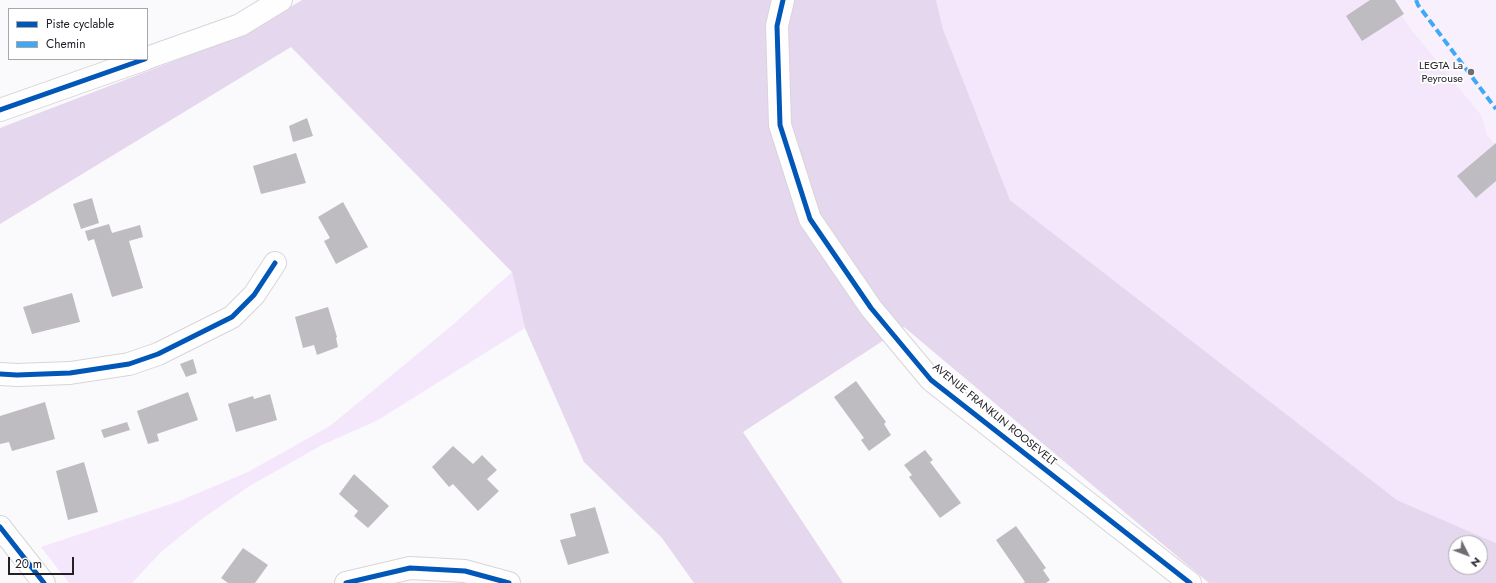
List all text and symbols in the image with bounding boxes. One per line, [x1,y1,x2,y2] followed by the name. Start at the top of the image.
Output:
[8,8,148,60] legend
[46,15,114,33] text: Piste cyclable
[46,35,85,53] text: Chemin
[1419,59,1463,85] place label: LEGTA La Peyrouse
[1466,67,1476,77] marker: LEGTA La Peyrouse
[929,361,1059,469] street label: AVENUE FRANKLIN ROOSEVELT
[1448,535,1488,575] north arrow
[10,549,76,575] scale bar
[1467,554,1485,571] text: N
[15,555,42,573] text: 20 m

